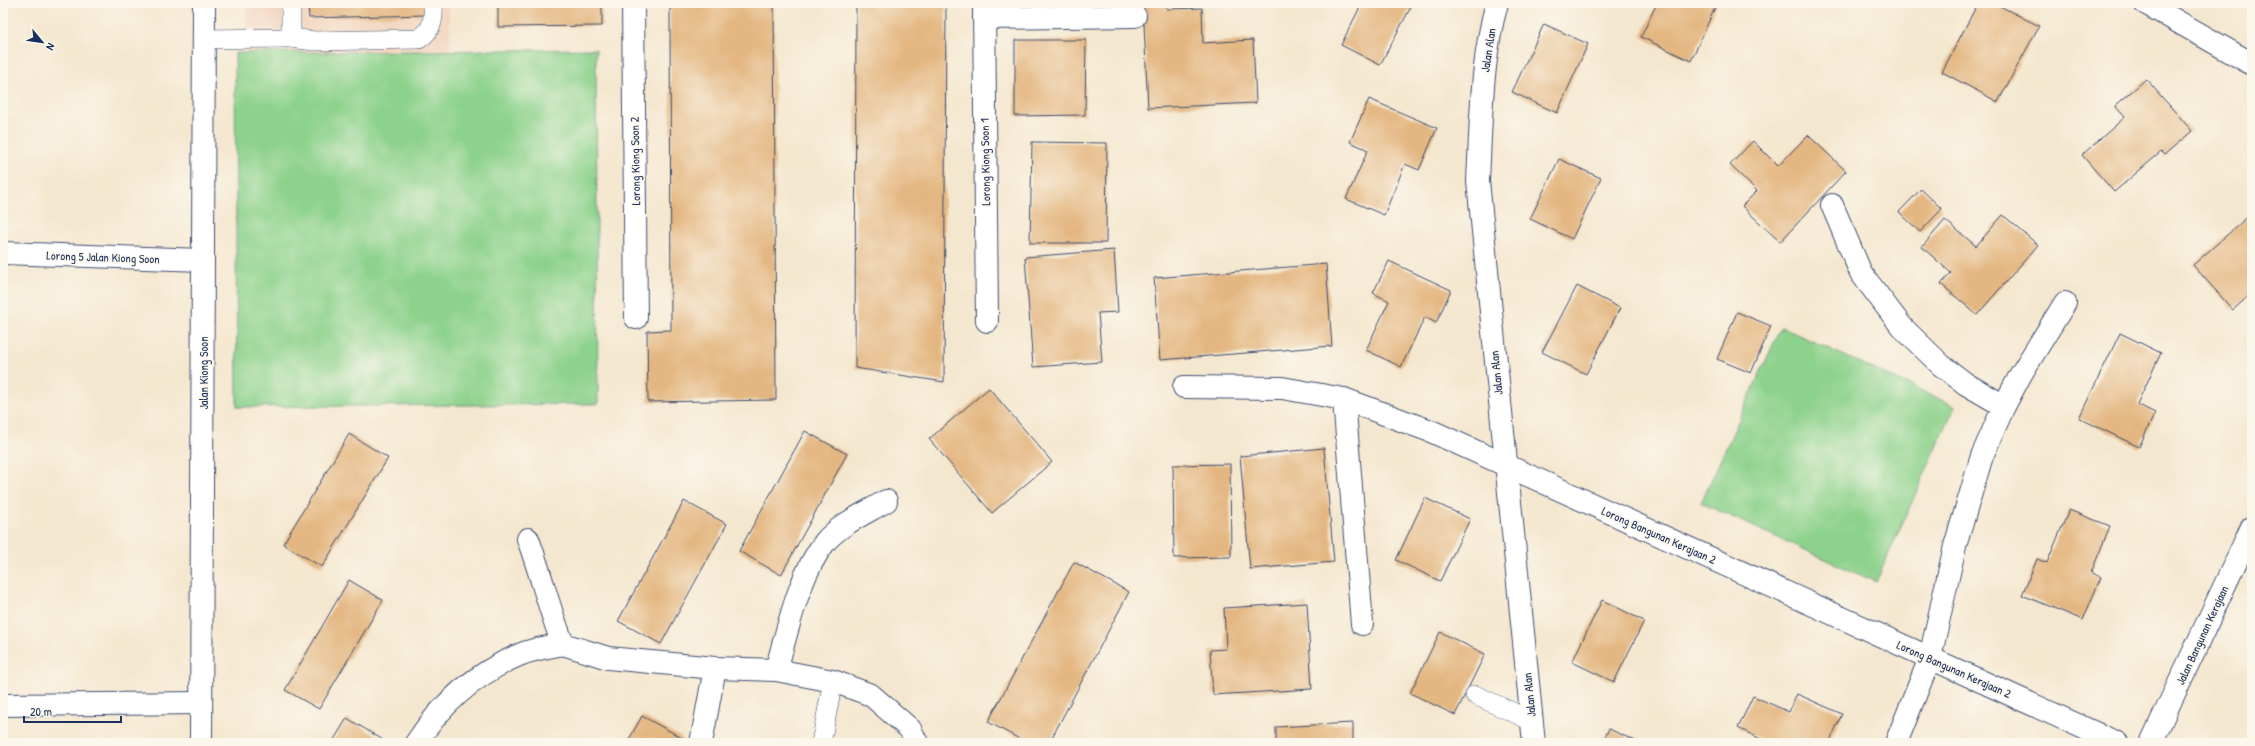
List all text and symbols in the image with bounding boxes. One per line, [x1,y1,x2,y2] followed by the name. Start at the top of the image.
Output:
[22,22,62,62] north arrow
[1476,27,1500,73] street label: Jalan Alan
[43,41,58,53] text: N
[626,116,644,205] street label: Lorong Kiong Soon 2
[976,118,994,206] street label: Lorong Kiong Soon 1
[46,247,160,267] street label: Lorong 5 Jalan Kiong Soon
[195,336,212,410] street label: Jalan Kiong Soon
[1485,350,1507,396] street label: Jalan Alan
[1599,502,1719,568] street label: Lorong Bangunan Kerajaan 2
[2171,583,2233,687] street label: Jalan Bangunan Kerajaan
[1894,636,2014,702] street label: Lorong Bangunan Kerajaan 2
[1518,672,1540,718] street label: Jalan Alan
[24,698,121,724] scale bar
[30,703,52,720] text: 20 m

